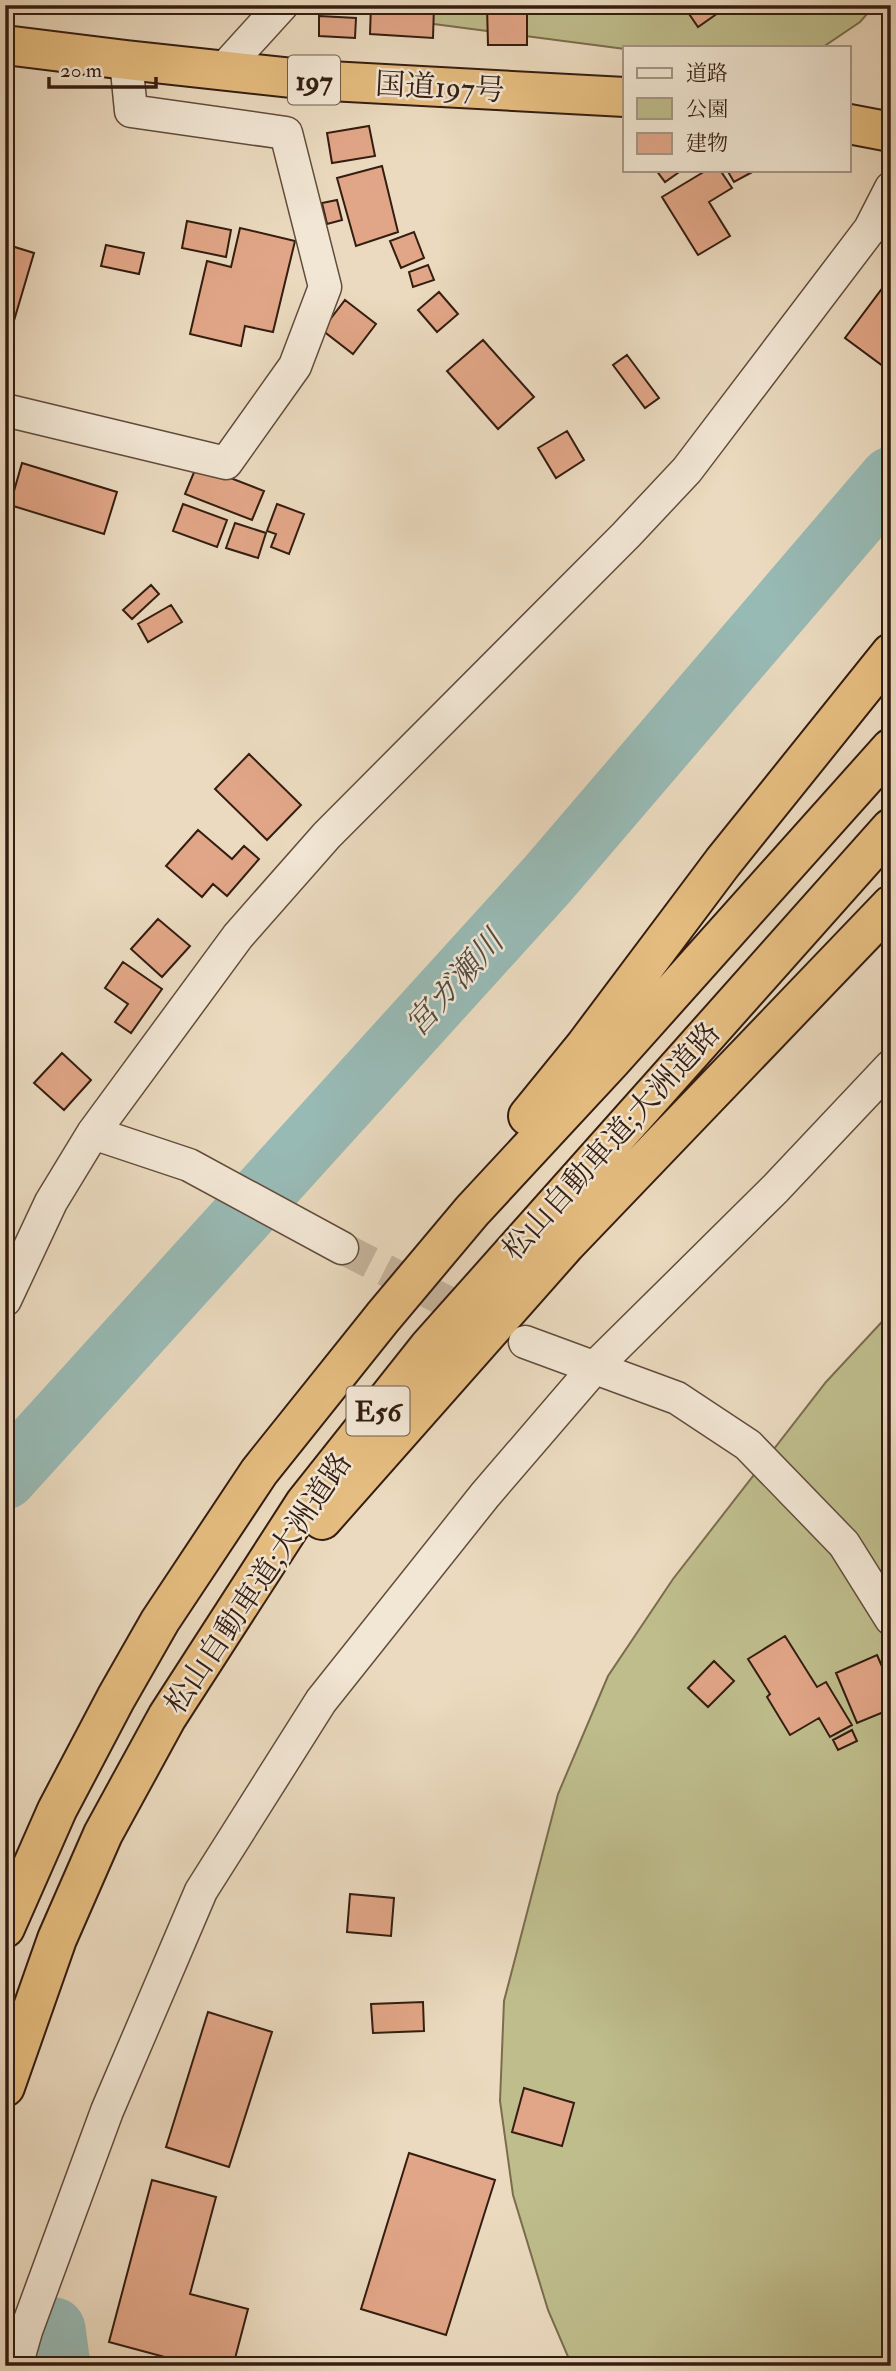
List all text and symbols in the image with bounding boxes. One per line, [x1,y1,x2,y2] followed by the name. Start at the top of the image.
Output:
[49,46,156,90] scale bar
[623,46,850,172] legend
[288,56,340,104] road number: 197
[60,57,102,84] text: 20 m
[686,60,728,87] text: 道路
[374,66,506,109] street label: 国道197号
[686,96,728,123] text: 公園
[686,130,728,157] text: 建物
[397,921,514,1045] water label: 宮ガ瀬川
[495,1015,728,1268] street label: 松山自動車道;大洲道路
[346,1386,410,1436] road number: E56
[157,1445,360,1721] street label: 松山自動車道;大洲道路

